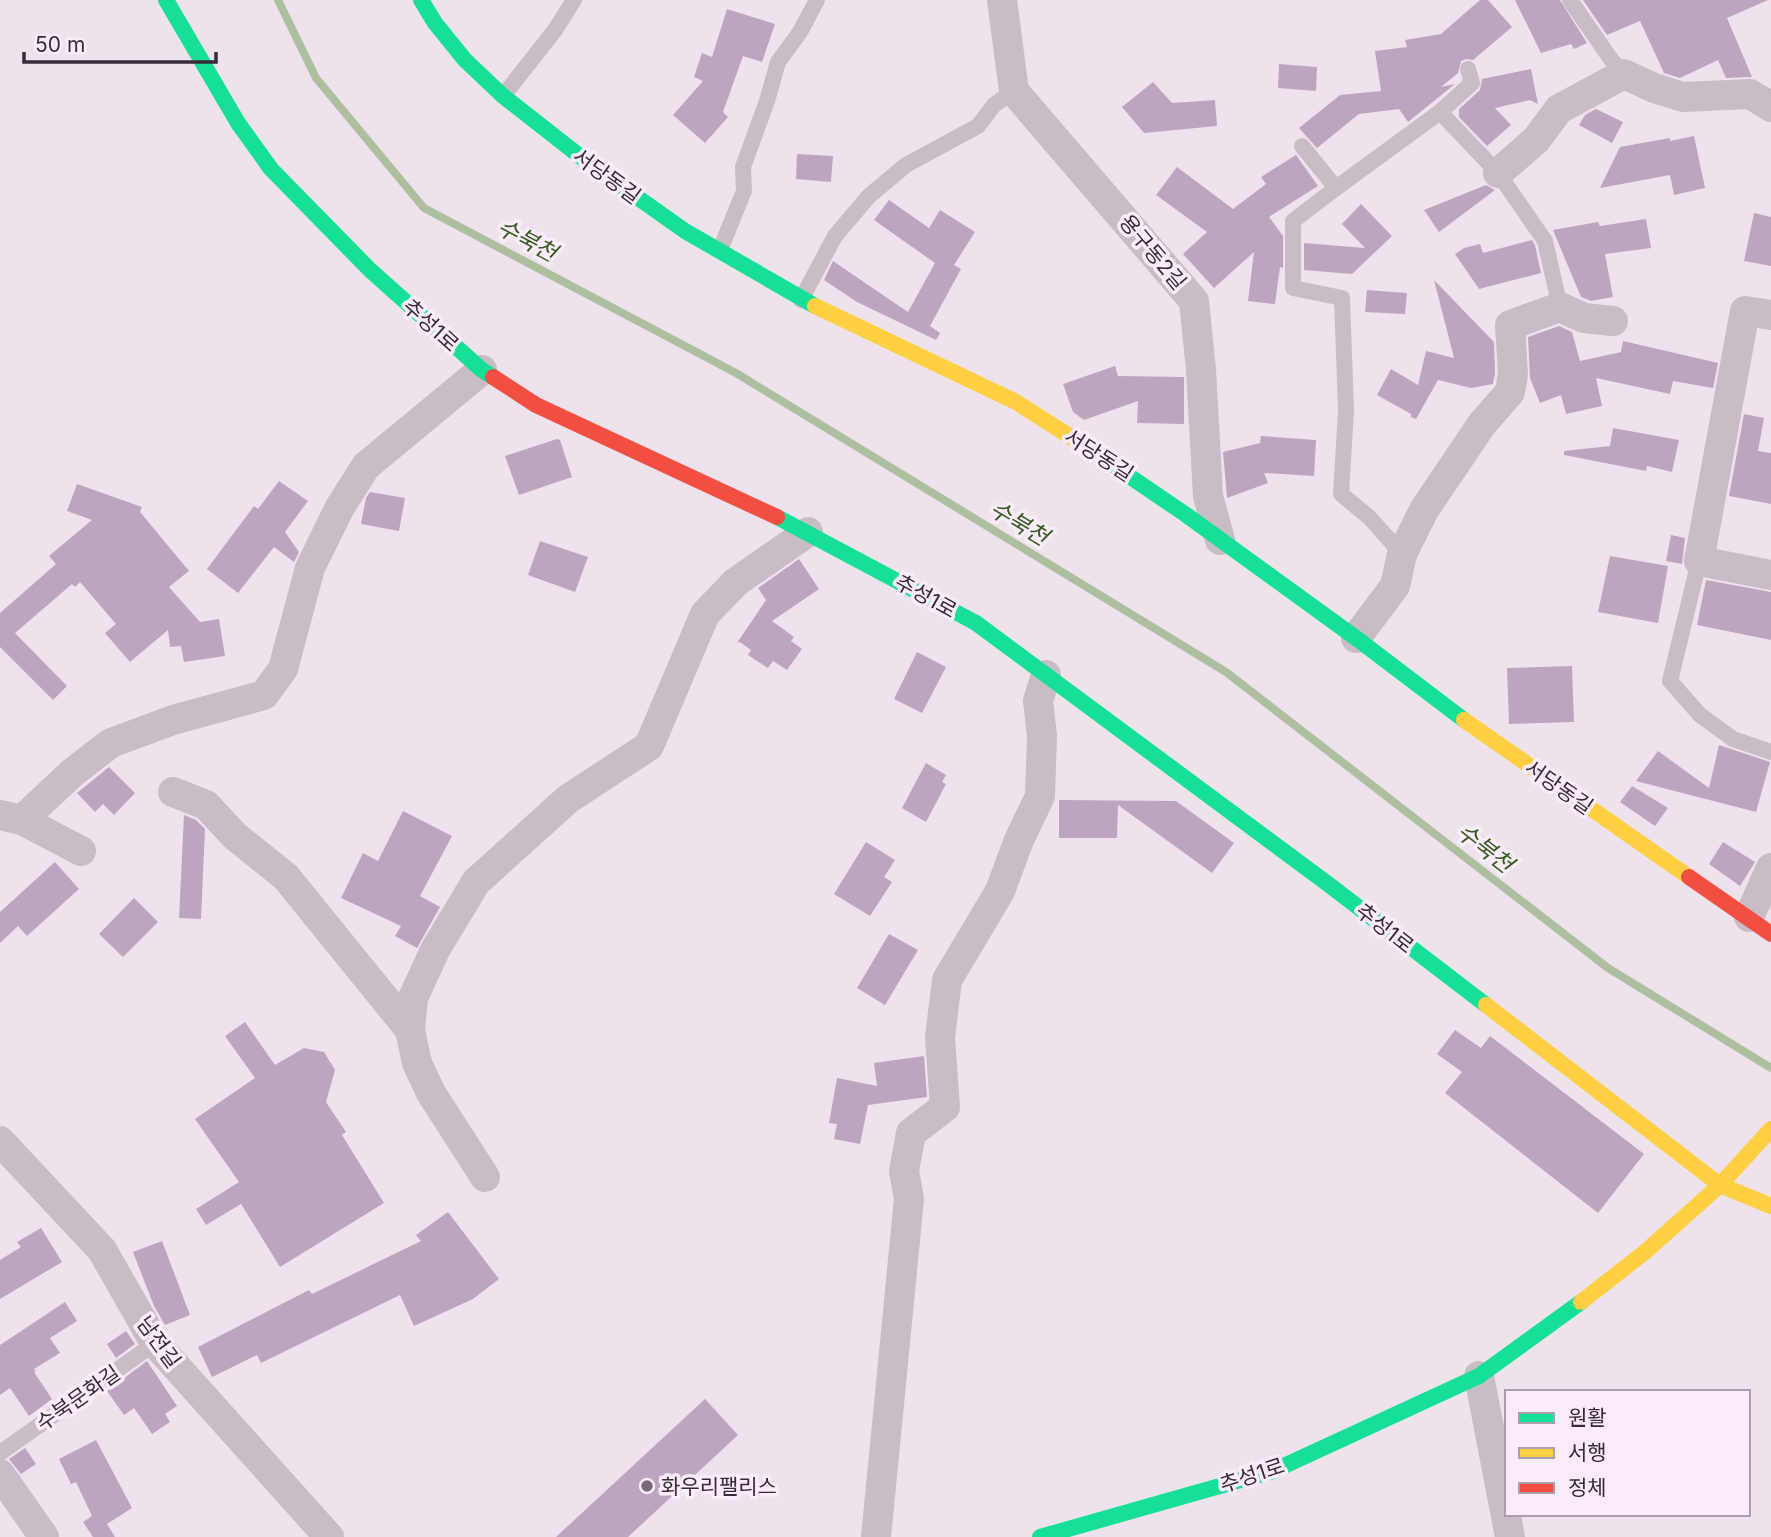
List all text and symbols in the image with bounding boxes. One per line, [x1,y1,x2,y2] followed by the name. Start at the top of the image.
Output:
[24,21,217,65] scale bar
[35,32,85,57] text: 50 m
[568,143,646,209] street label: 서당동길
[1114,209,1192,295] street label: 용구동2길
[492,213,564,269] water label: 수북천
[398,293,464,357] street label: 추성1로
[1060,423,1138,487] street label: 서당동길
[985,495,1056,553] water label: 수북천
[891,569,961,623] street label: 추성1로
[1520,755,1598,819] street label: 서당동길
[1451,817,1521,880] water label: 수북천
[1351,898,1419,958] street label: 추성1로
[132,1311,186,1373] street label: 남전길
[31,1360,125,1436] street label: 수북문화길
[1505,1390,1750,1516] legend
[1568,1405,1607,1430] text: 원활
[1568,1440,1607,1465] text: 서행
[1217,1453,1287,1497] street label: 추성1로
[661,1474,777,1499] place label: 화우리팰리스
[1568,1475,1607,1500] text: 정체
[639,1478,655,1494] marker: 화우리팰리스

